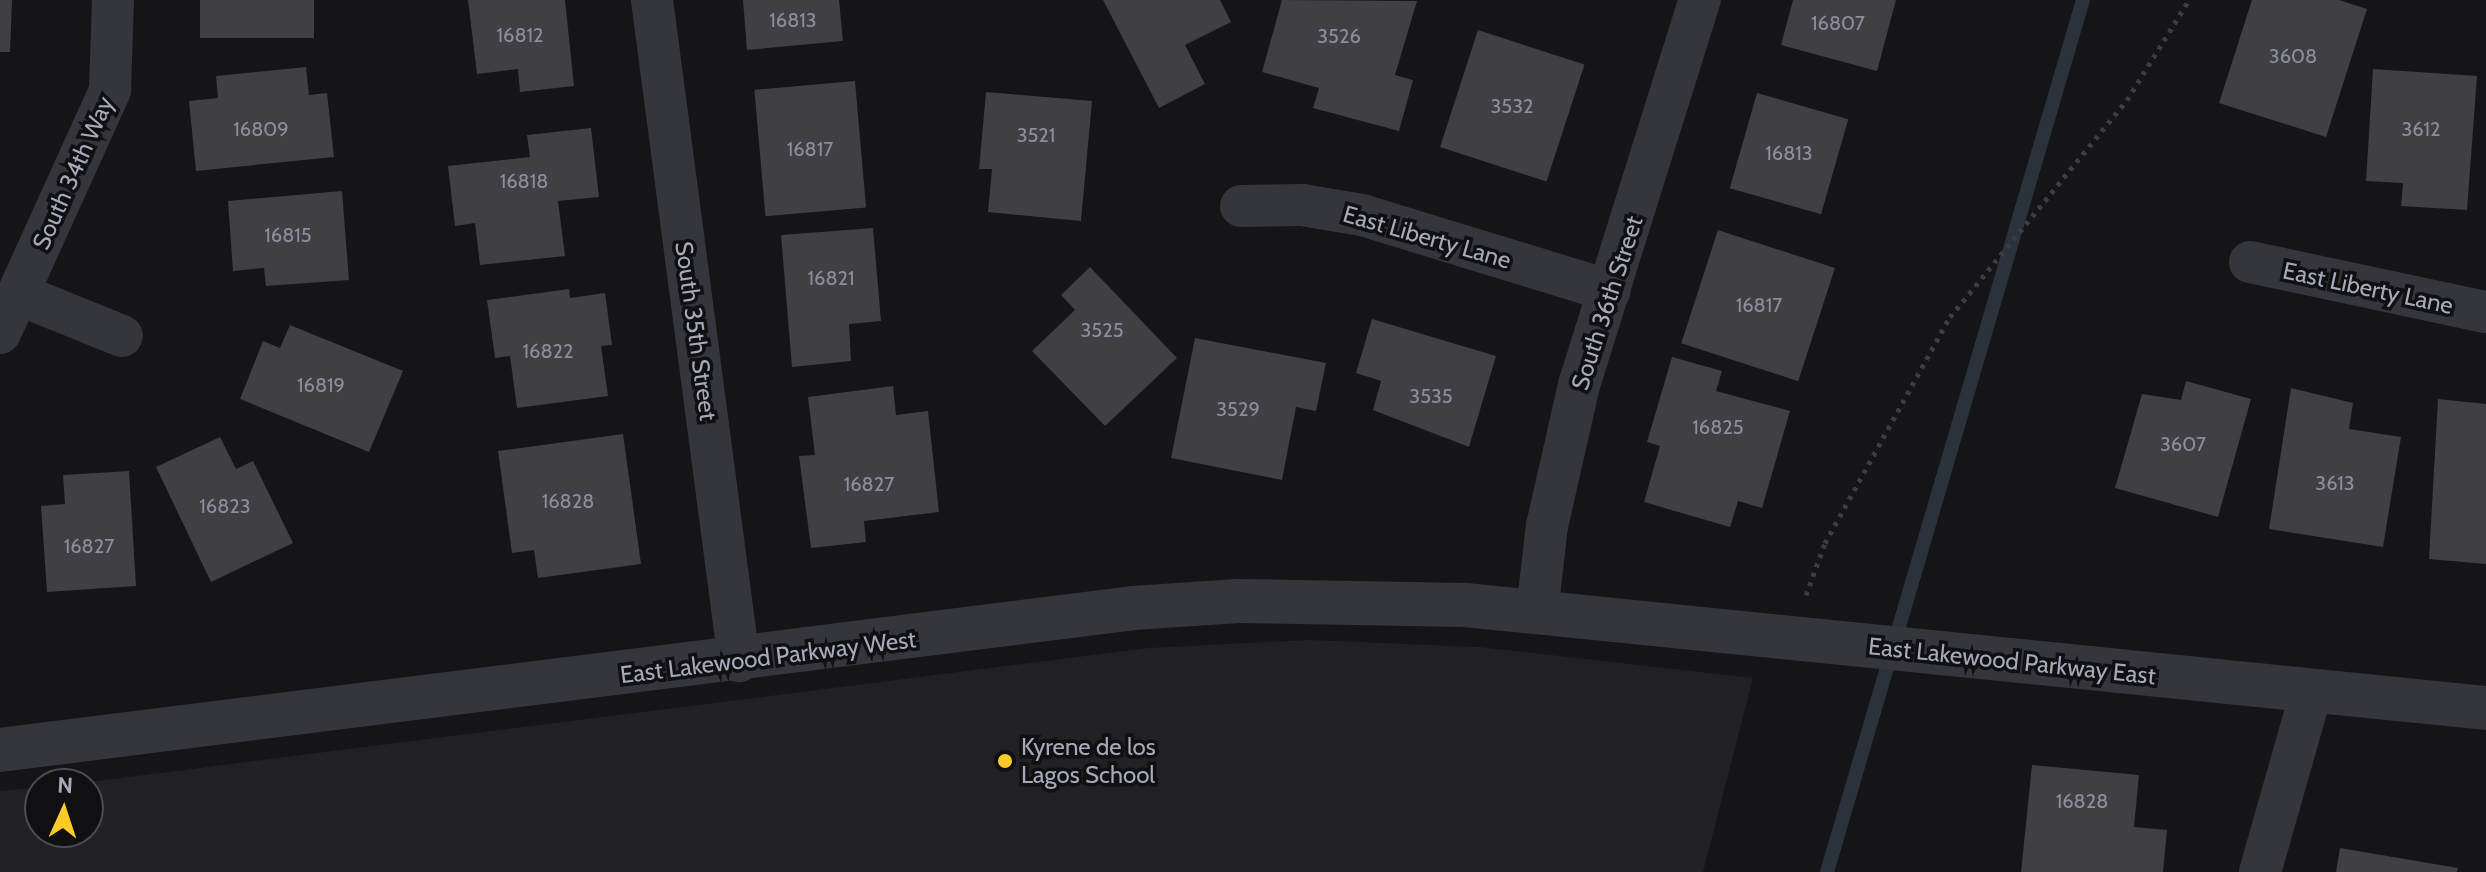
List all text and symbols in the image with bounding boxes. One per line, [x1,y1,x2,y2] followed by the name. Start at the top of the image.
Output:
[769,8,817,32] house number: 16813
[1811,11,1865,35] house number: 16807
[497,23,543,47] house number: 16812
[1317,24,1361,48] house number: 3526
[2269,44,2317,68] house number: 3608
[26,92,120,254] street label: South 34th Way
[1491,94,1533,118] house number: 3532
[233,117,289,141] house number: 16809
[2401,117,2441,141] house number: 3612
[1017,123,1055,147] house number: 3521
[787,137,833,161] house number: 16817
[1765,141,1813,165] house number: 16813
[500,169,548,193] house number: 16818
[1340,199,1514,275] street label: East Liberty Lane
[1565,212,1649,394] street label: South 36th Street
[264,223,312,247] house number: 16815
[669,240,723,422] street label: South 35th Street
[2280,256,2456,320] street label: East Liberty Lane
[808,266,854,290] house number: 16821
[1736,293,1782,317] house number: 16817
[1081,318,1123,342] house number: 3525
[523,339,573,363] house number: 16822
[297,373,345,397] house number: 16819
[1409,384,1453,408] house number: 3535
[1216,397,1260,421] house number: 3529
[1692,415,1744,439] house number: 16825
[2160,432,2206,456] house number: 3607
[2315,471,2355,495] house number: 3613
[844,472,894,496] house number: 16827
[542,489,594,513] house number: 16828
[199,494,251,518] house number: 16823
[64,534,114,558] house number: 16827
[618,625,918,689] street label: East Lakewood Parkway West
[1867,632,2157,690] street label: East Lakewood Parkway East
[1021,733,1156,789] place label: Kyrene de los Lagos School
[996,752,1014,770] marker: Kyrene de los Lagos School
[24,768,104,848] north arrow
[57,772,74,799] text: N
[2056,789,2108,813] house number: 16828

